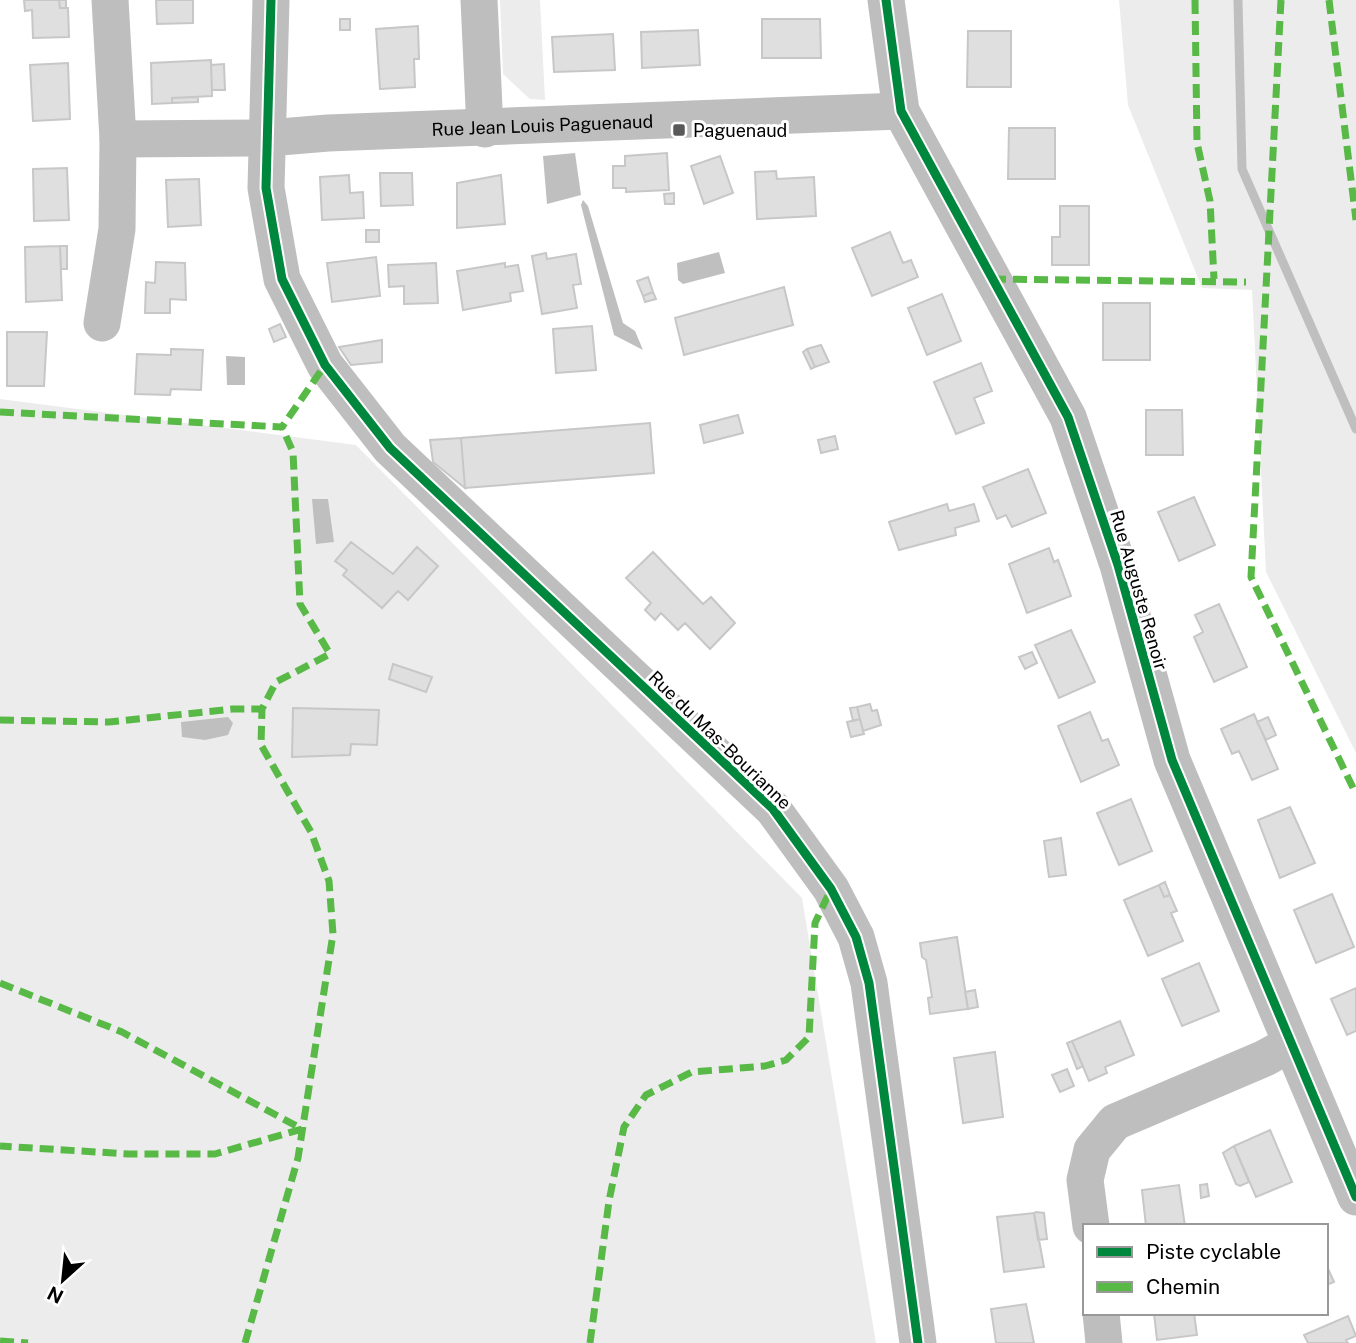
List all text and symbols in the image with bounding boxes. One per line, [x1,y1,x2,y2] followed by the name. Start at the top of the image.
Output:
[431,110,654,140] street label: Rue Jean Louis Paguenaud
[693,120,787,141] place label: Paguenaud
[671,122,687,138] marker: Paguenaud
[1106,507,1172,673] street label: Rue Auguste Renoir
[644,667,796,813] street label: Rue du Mas-Bourianne
[1083,1224,1328,1315] legend
[1146,1239,1281,1264] text: Piste cyclable
[28,1245,98,1315] north arrow
[1146,1274,1220,1299] text: Chemin
[44,1282,67,1308] text: N

